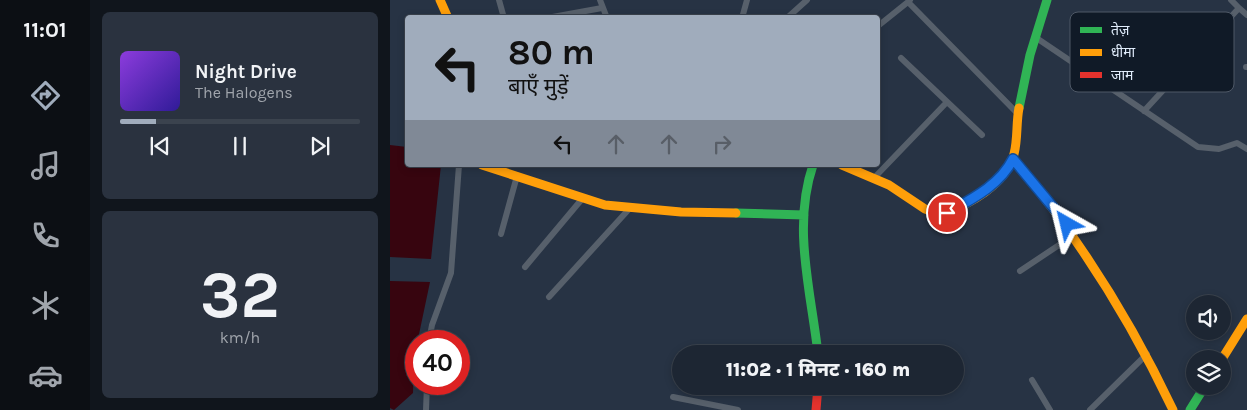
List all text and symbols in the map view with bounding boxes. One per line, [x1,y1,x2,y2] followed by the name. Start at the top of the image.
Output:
[1070,12,1234,92] legend
[23,17,67,43] text: 11:01
[1111,21,1130,39] text: तेज़
[508,32,595,73] text: 80 m
[425,35,490,100] icon: left
[1111,44,1136,61] text: धीमा
[195,61,297,83] text: Night Drive
[1111,67,1134,84] text: जाम
[508,74,569,100] text: बाएँ मुड़ें
[28,78,63,113] icon: directions
[195,83,293,102] text: The Halogens
[549,130,577,158] icon: left
[602,130,630,158] icon: ahead
[655,130,683,158] icon: ahead
[708,130,736,158] icon: right
[146,132,174,160] icon: previous
[226,132,254,160] icon: pause
[306,132,334,160] icon: next
[28,148,63,183] icon: music
[926,192,968,234] pin
[1040,197,1092,249] position arrow
[933,199,961,227] icon: arrive
[28,218,63,253] icon: phone
[200,257,280,333] text: 32
[28,288,63,323] icon: climate
[1186,295,1231,395] map controls
[1186,295,1231,340] button: sound
[220,328,260,347] text: km/h
[405,330,470,395] speed limit sign: 40
[1186,350,1231,395] button: layers
[28,358,63,393] icon: car
[726,359,910,381] text: 11:02 · 1 मिनट · 160 m

